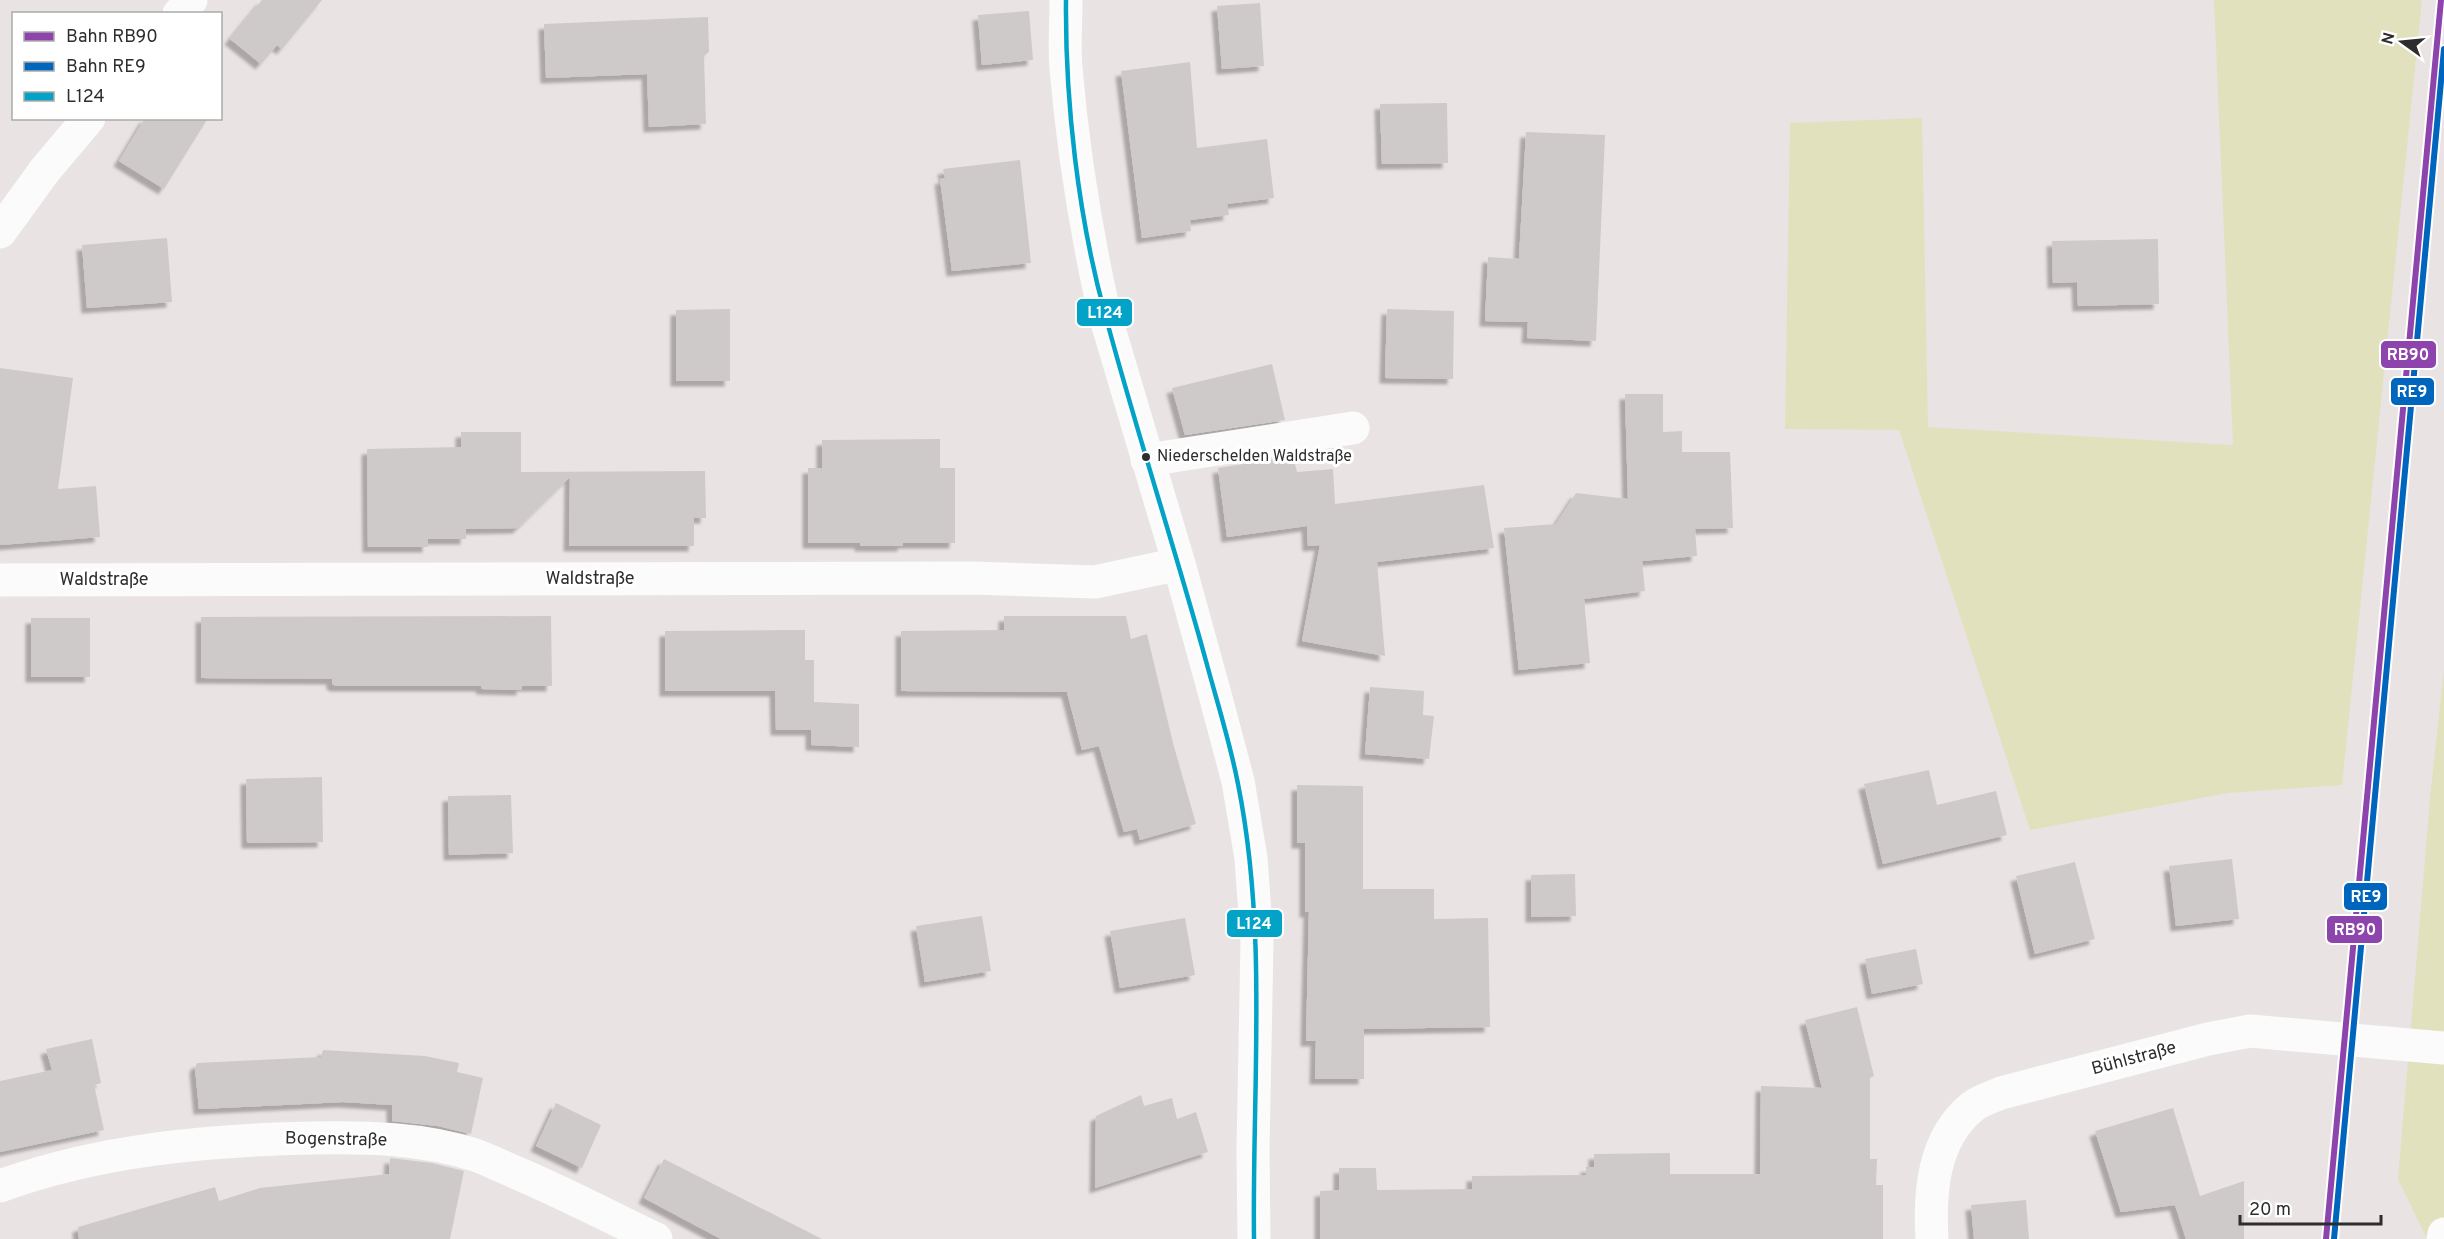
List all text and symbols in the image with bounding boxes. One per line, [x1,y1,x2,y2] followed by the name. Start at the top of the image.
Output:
[12,12,222,120] legend
[2372,12,2432,72] north arrow
[66,26,158,49] text: Bahn RB90
[2378,30,2401,47] text: N
[66,56,146,79] text: Bahn RE9
[66,86,105,109] text: L124
[1076,298,1133,327] line badge: L124
[1087,304,1123,324] text: L124
[2380,340,2437,369] line badge: RB90
[2387,346,2429,366] text: RB90
[2390,377,2435,406] line badge: RE9
[2397,383,2427,403] text: RE9
[1157,447,1352,467] place label: Niederschelden Waldstraße
[1140,451,1152,463] marker: Niederschelden Waldstraße
[545,568,635,591] street label: Waldstraße
[59,569,149,592] street label: Waldstraße
[2343,882,2388,911] line badge: RE9
[2351,888,2381,908] text: RE9
[1226,909,1283,938] line badge: L124
[1236,915,1272,935] text: L124
[2326,915,2383,944] line badge: RB90
[2334,921,2376,941] text: RB90
[2089,1037,2179,1081] street label: Bühlstraße
[285,1128,387,1152] street label: Bogenstraße
[2240,1188,2381,1226] scale bar
[2249,1199,2291,1222] text: 20 m

